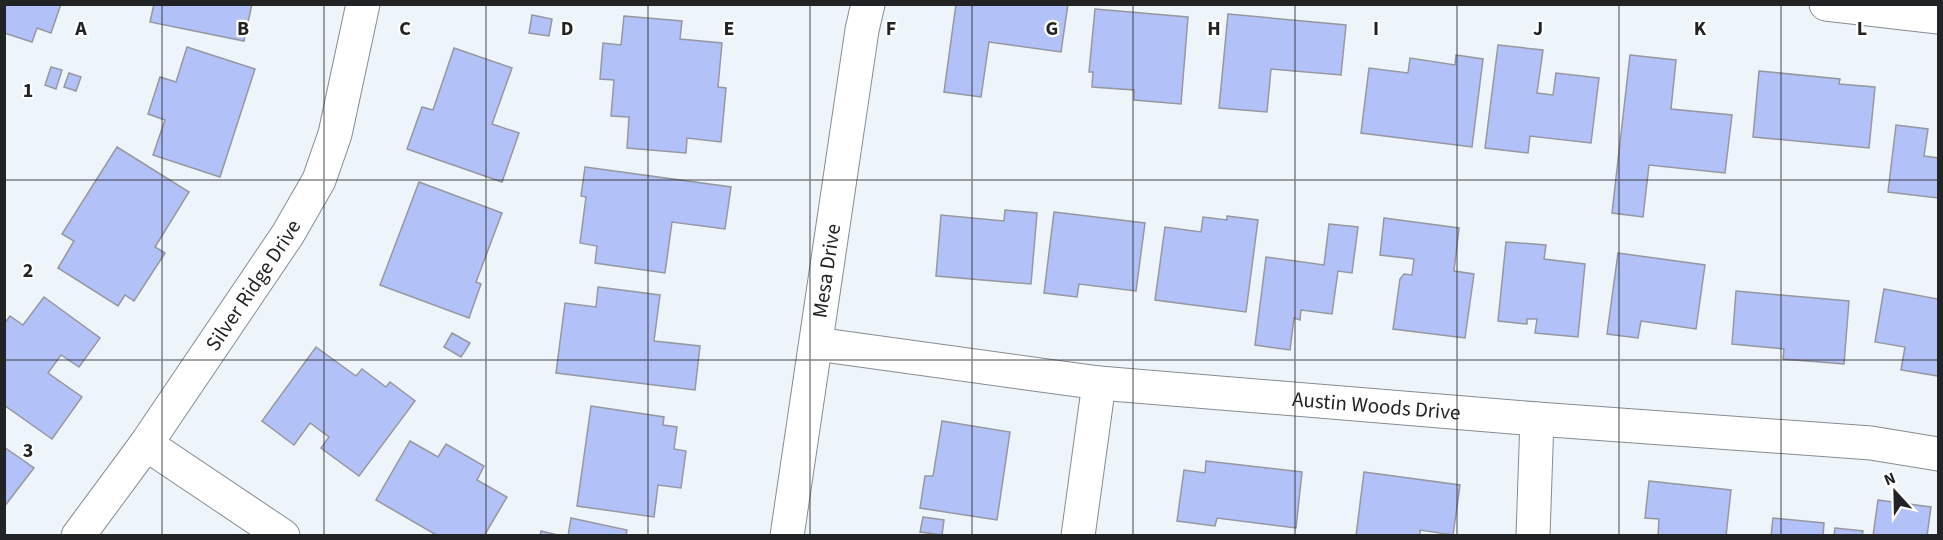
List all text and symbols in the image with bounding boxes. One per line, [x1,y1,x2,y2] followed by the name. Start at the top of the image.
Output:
[74,15,87,43] text: A
[237,15,249,43] text: B
[399,15,411,43] text: C
[561,15,573,43] text: D
[724,15,734,43] text: E
[886,15,896,43] text: F
[1046,15,1058,43] text: G
[1207,15,1221,43] text: H
[1373,15,1379,43] text: I
[1533,15,1543,43] text: J
[1694,15,1707,43] text: K
[1857,15,1867,43] text: L
[23,77,33,105] text: 1
[198,214,308,357] street label: Silver Ridge Drive
[805,222,848,320] street label: Mesa Drive
[23,257,33,285] text: 2
[1291,384,1462,428] street label: Austin Woods Drive
[23,437,33,465] text: 3
[1865,462,1925,522] north arrow
[1881,467,1899,491] text: N

